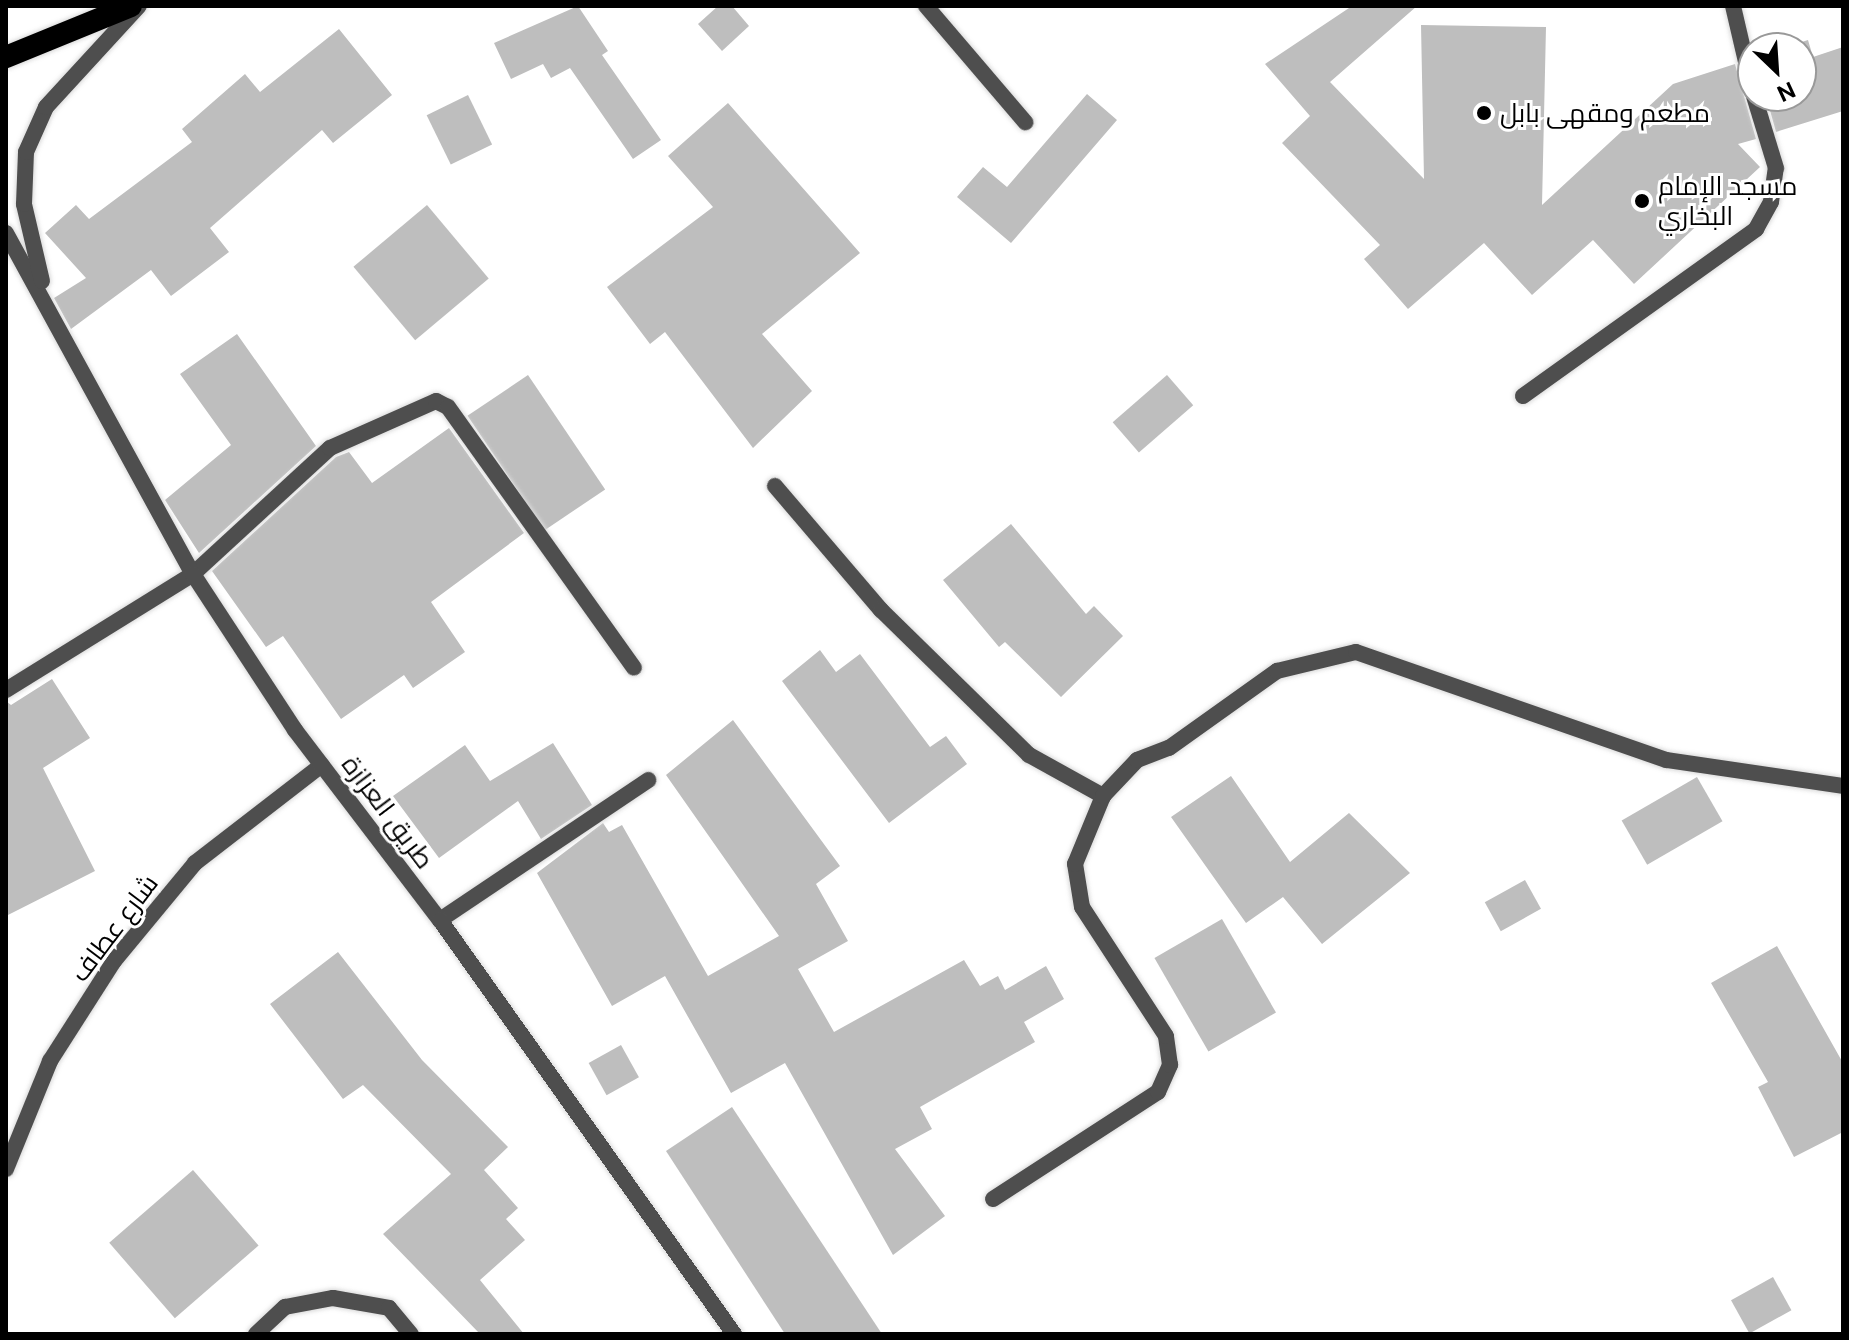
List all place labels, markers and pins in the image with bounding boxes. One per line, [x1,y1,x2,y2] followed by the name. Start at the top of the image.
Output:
[1500,97,1710,129] place label: مطعم ومقهى بابل
[1475,104,1493,122] marker: مطعم ومقهى بابل
[1658,170,1797,232] place label: مسجد الإمام البخاري
[1633,192,1651,210] marker: مسجد الإمام البخاري

